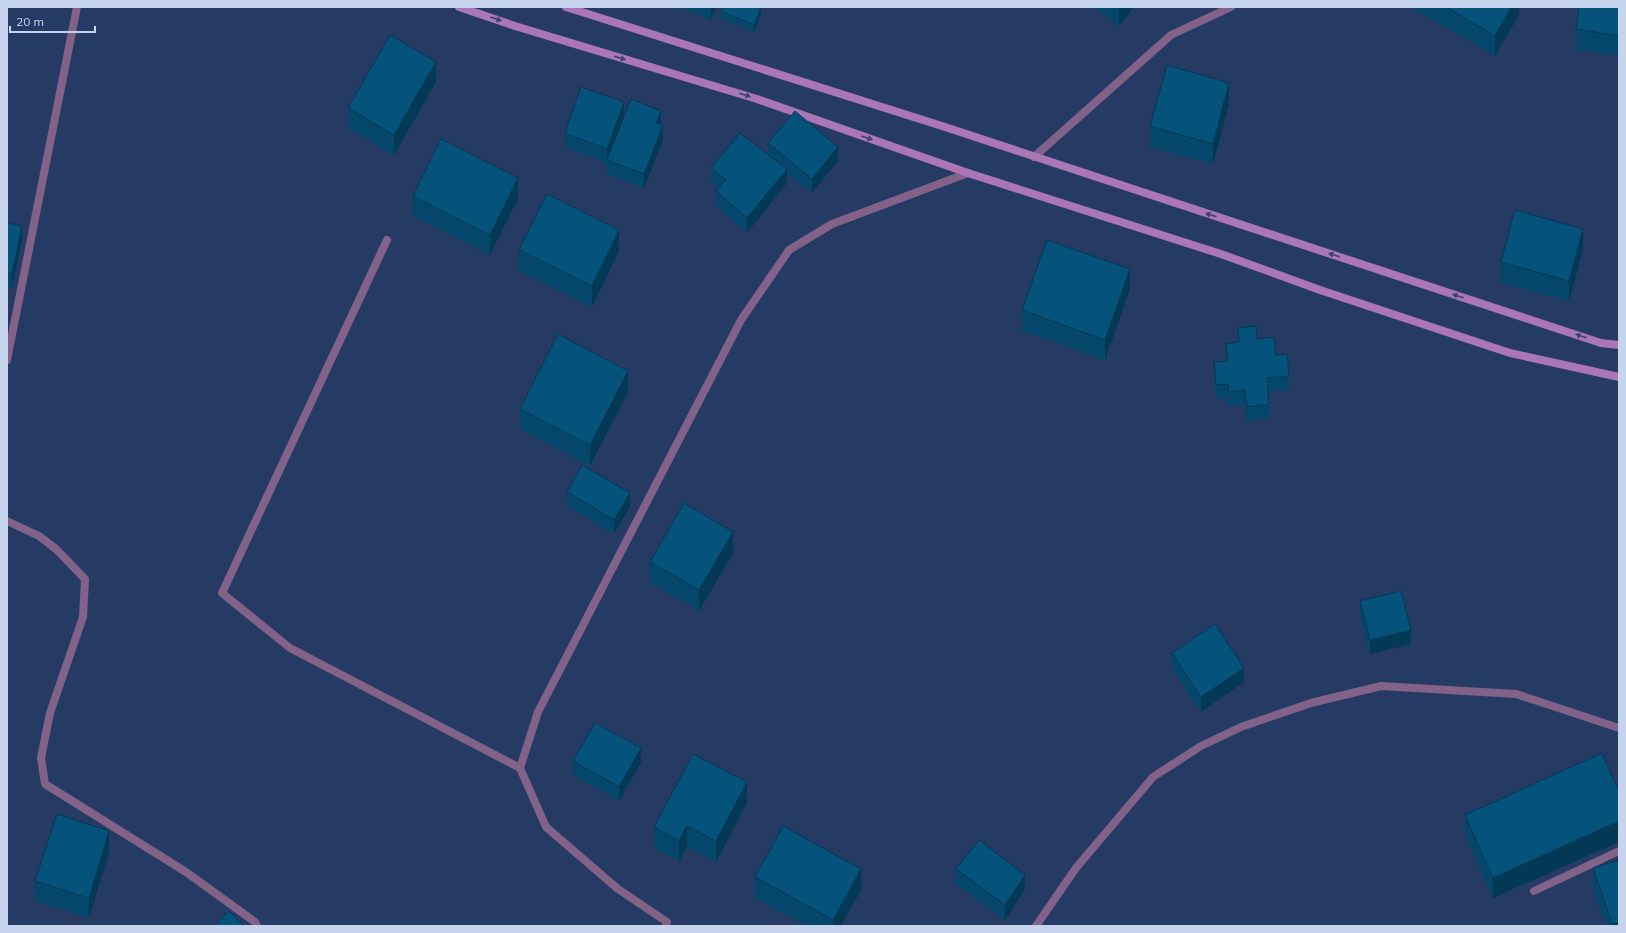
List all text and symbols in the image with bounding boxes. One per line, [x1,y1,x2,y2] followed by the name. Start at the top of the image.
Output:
[10,8,95,34] scale bar
[16,14,44,29] text: 20 m
[490,17,502,23] one-way arrow
[614,55,626,61] one-way arrow
[739,92,751,98] one-way arrow
[862,135,874,141] one-way arrow
[1204,211,1216,217] one-way arrow
[1328,252,1340,258] one-way arrow
[1451,292,1463,298] one-way arrow
[1575,333,1587,339] one-way arrow

